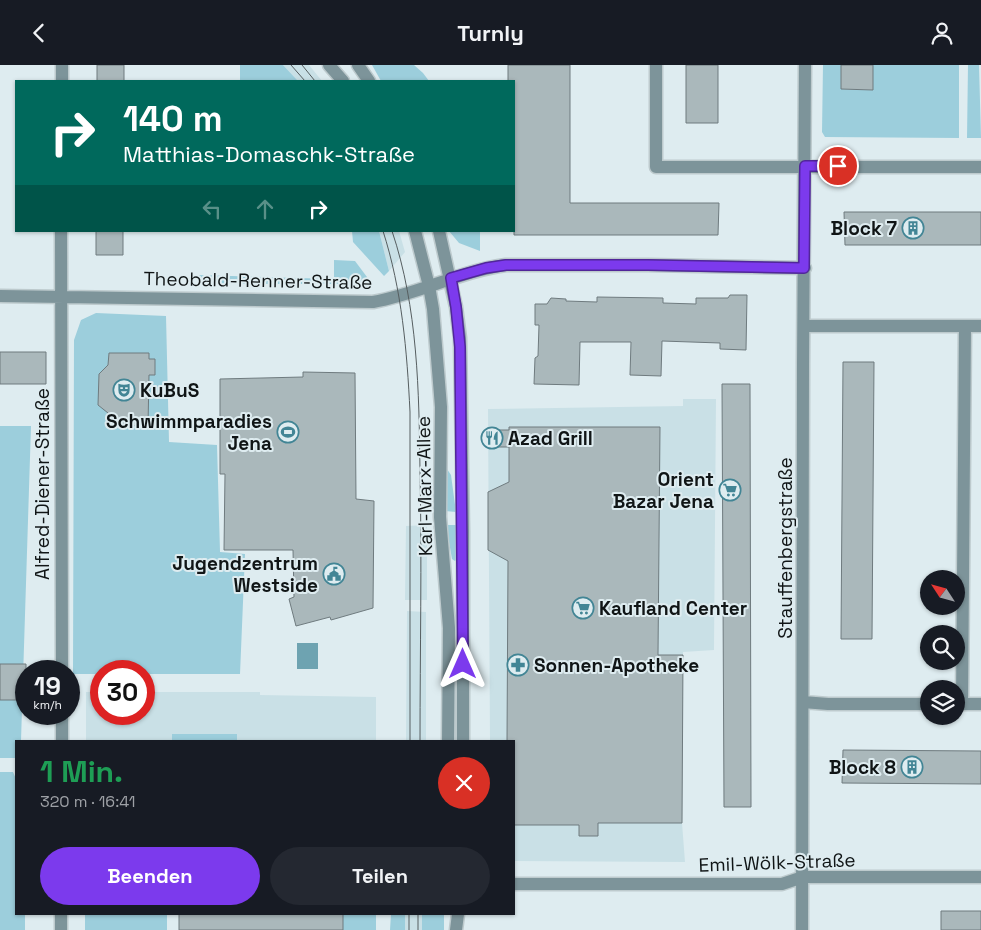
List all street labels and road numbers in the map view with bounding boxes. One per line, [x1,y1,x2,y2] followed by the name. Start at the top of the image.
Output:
[143,266,373,295] street label: Theobald-Renner-Straße
[30,388,55,580] street label: Alfred-Diener-Straße
[411,416,438,556] street label: Karl-Marx-Allee
[773,457,798,639] street label: Stauffenbergstraße
[698,847,856,878] street label: Emil-Wölk-Straße

